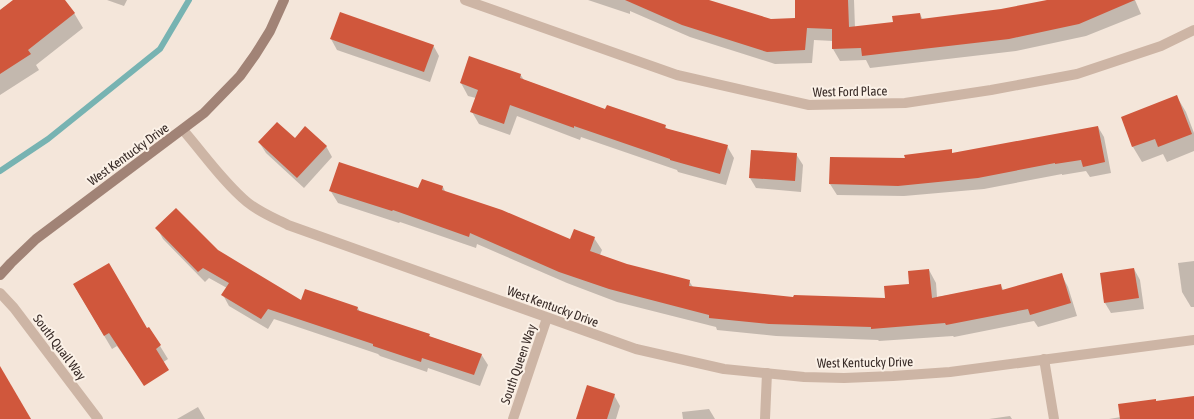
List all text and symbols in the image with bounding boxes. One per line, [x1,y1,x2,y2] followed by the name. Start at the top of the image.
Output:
[813,83,887,100] street label: West Ford Place
[85,120,172,189] street label: West Kentucky Drive
[505,283,601,330] street label: West Kentucky Drive
[30,312,90,384] street label: South Quail Way
[498,321,539,406] street label: South Queen Way
[817,354,913,371] street label: West Kentucky Drive

